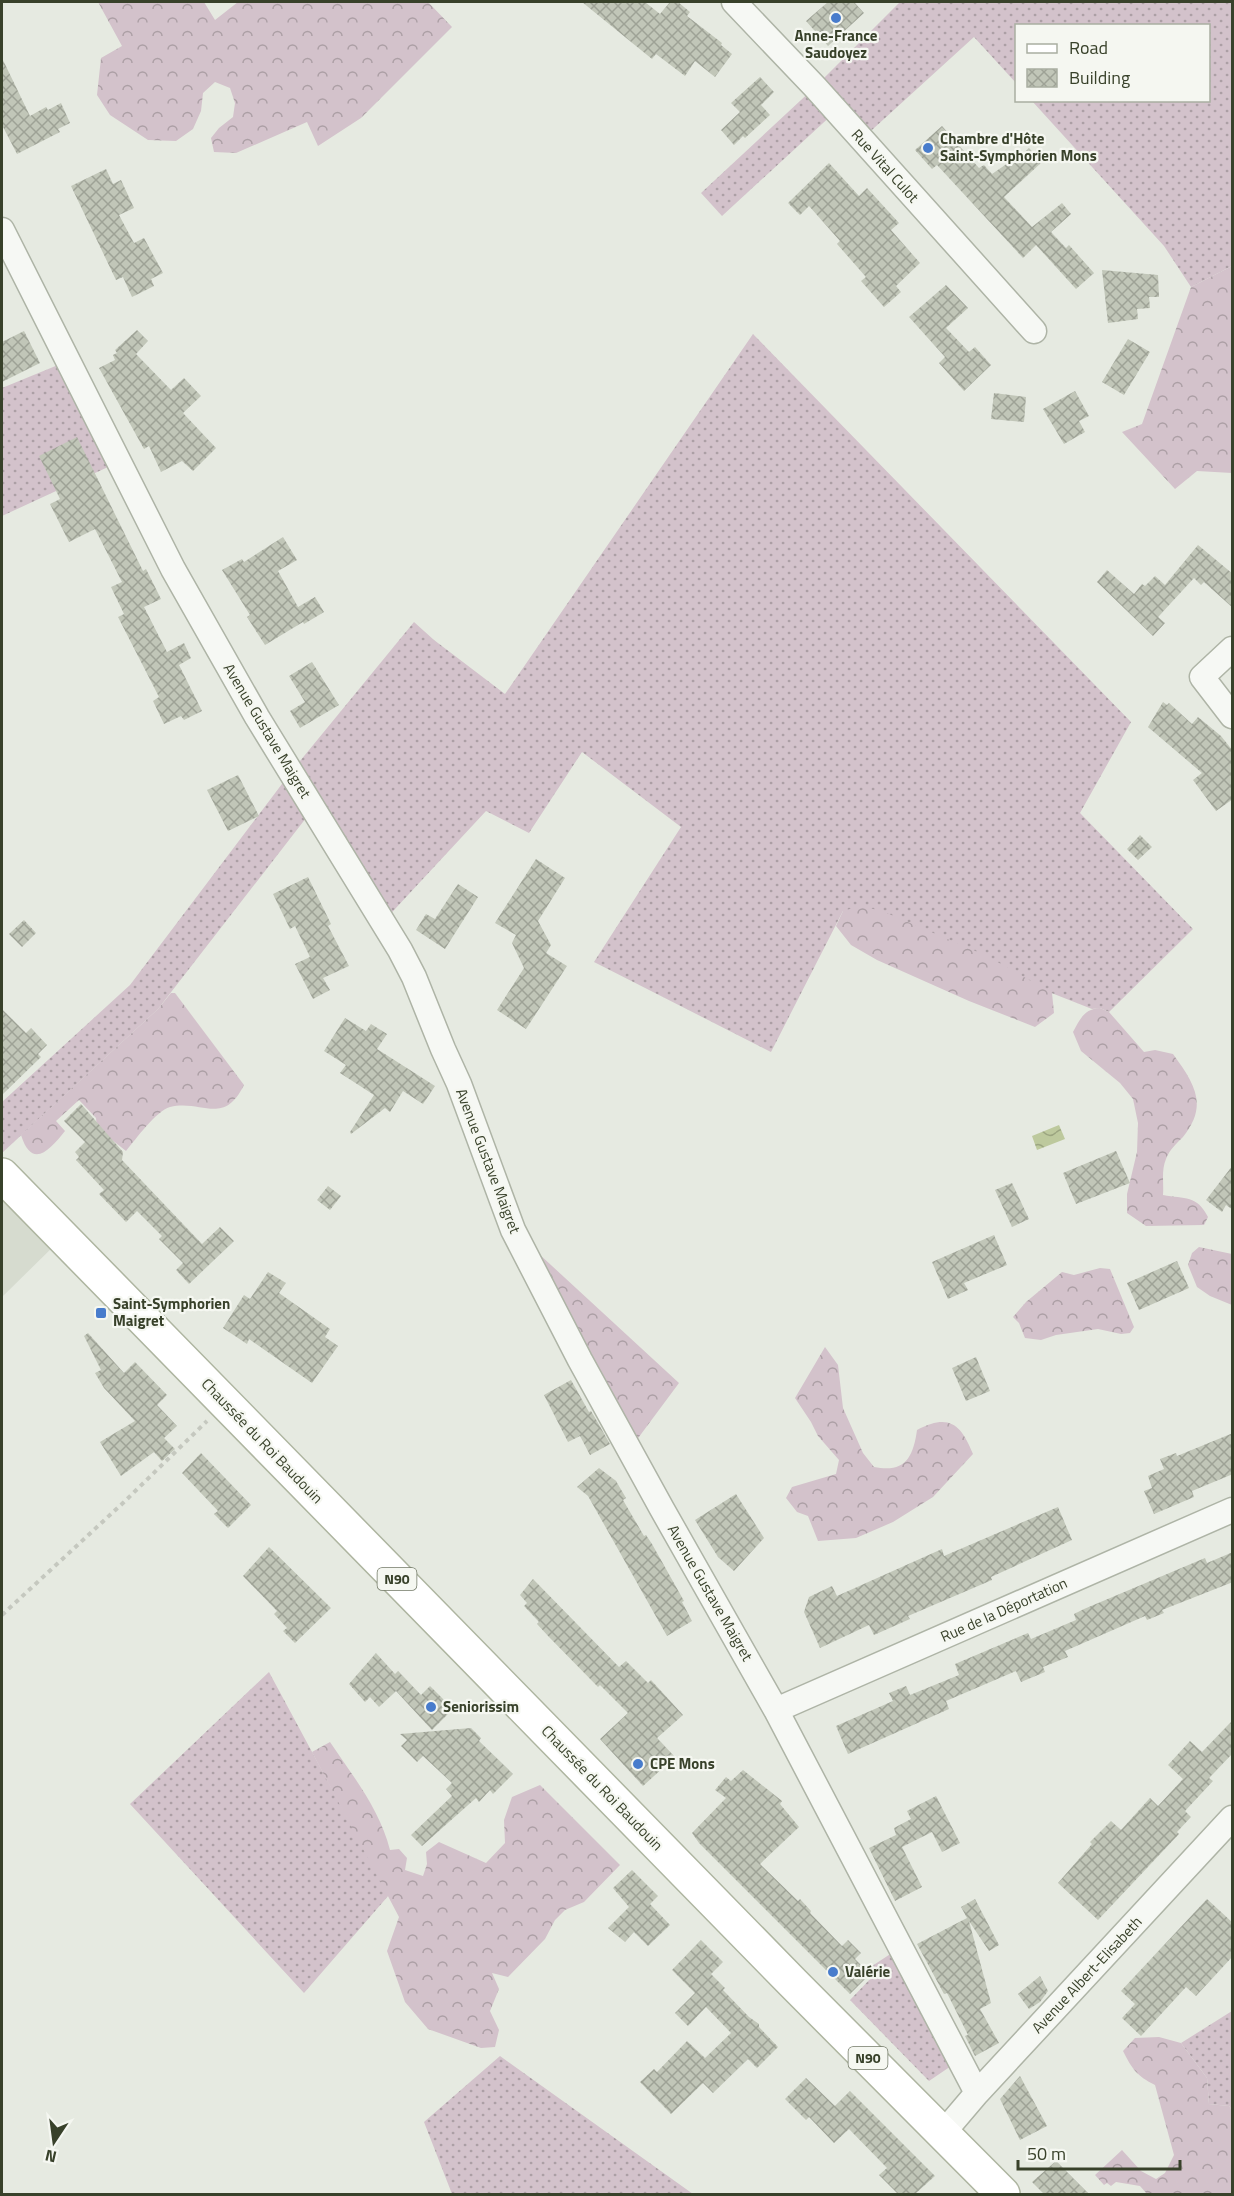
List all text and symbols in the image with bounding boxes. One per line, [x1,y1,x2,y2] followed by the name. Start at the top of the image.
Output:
[829,11,843,25] marker: Anne-France Saudoyez
[795,24,878,64] place label: Anne-France Saudoyez
[1015,24,1210,102] legend
[1069,34,1108,61] text: Road
[1069,64,1130,91] text: Building
[846,124,925,208] street label: Rue Vital Culot
[940,127,1097,167] place label: Chambre d'Hôte Saint-Symphorien Mons
[921,141,935,155] marker: Chambre d'Hôte Saint-Symphorien Mons
[218,659,317,803] street label: Avenue Gustave Maigret
[450,1085,527,1238] street label: Avenue Gustave Maigret
[113,1292,230,1332] place label: Saint-Symphorien Maigret
[94,1306,108,1320] marker: Saint-Symphorien Maigret
[196,1373,329,1509] street label: Chaussée du Roi Baudouin
[662,1520,759,1666] street label: Avenue Gustave Maigret
[378,1568,416,1590] road number: N90
[937,1571,1071,1648] street label: Rue de la Déportation
[443,1695,519,1718] place label: Seniorissim
[424,1700,438,1714] marker: Seniorissim
[536,1720,669,1856] street label: Chaussée du Roi Baudouin
[650,1752,715,1775] place label: CPE Mons
[631,1757,645,1771] marker: CPE Mons
[1026,1911,1147,2038] street label: Avenue Albert-Elisabeth
[845,1960,891,1983] place label: Valérie
[826,1965,840,1979] marker: Valérie
[848,2047,888,2069] road number: N90
[24,2112,84,2172] north arrow
[1018,2133,1180,2171] scale bar
[1027,2140,1066,2167] text: 50 m
[43,2144,59,2170] text: N

